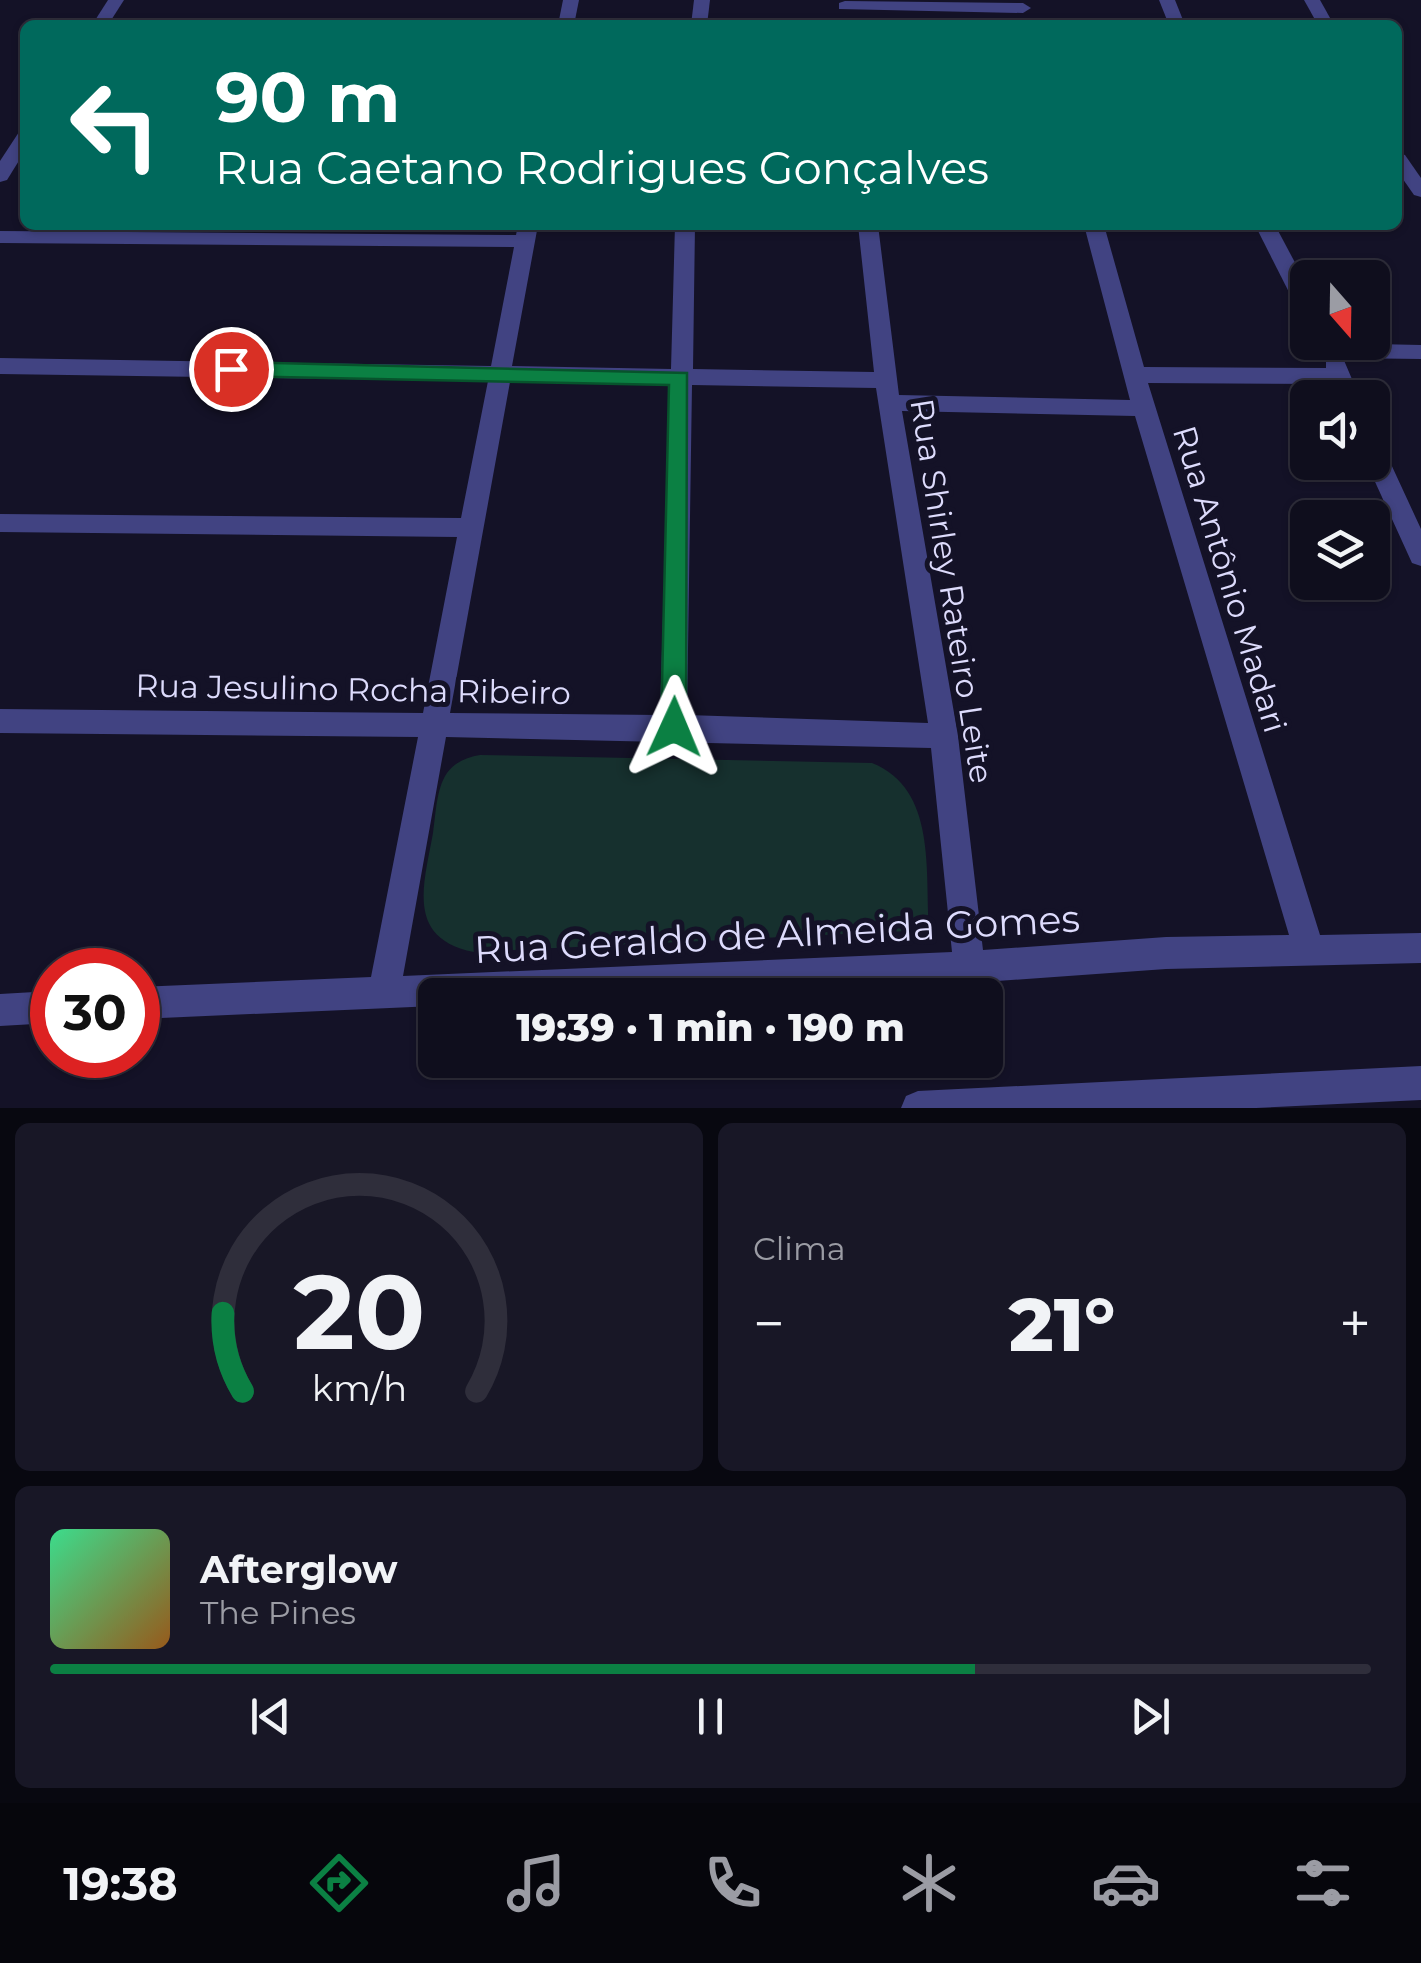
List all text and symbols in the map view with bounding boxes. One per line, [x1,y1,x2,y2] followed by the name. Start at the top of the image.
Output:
[215,54,400,140] text: 90 m
[50,60,180,190] icon: left
[215,140,989,195] text: Rua Caetano Rodrigues Gonçalves
[1290,260,1390,360] north arrow
[1290,260,1390,600] map controls
[189,327,274,412] pin
[204,342,259,397] icon: arrive
[1290,380,1390,480] button: sound
[902,396,1002,786] street label: Rua Shirley Rateiro Leite
[1165,421,1295,737] street label: Rua Antônio Madari
[1290,500,1390,600] button: layers
[135,666,571,712] street label: Rua Jesulino Rocha Ribeiro
[622,675,726,779] position arrow
[473,895,1081,973] street label: Rua Geraldo de Almeida Gomes
[30,948,160,1078] speed limit sign: 30
[516,1004,905,1051] text: 19:39 · 1 min · 190 m
[753,1229,846,1268] text: Clima
[293,1248,425,1375] text: 20
[1009,1278,1115,1370] text: 21°
[753,1290,785,1357] text: −
[1339,1290,1371,1357] text: +
[311,1366,407,1410] text: km/h
[200,1546,398,1593] text: Afterglow
[200,1593,356,1632] text: The Pines
[243,1689,298,1744] icon: previous
[683,1689,738,1744] icon: pause
[1123,1689,1178,1744] icon: next
[304,1848,374,1918] icon: directions
[501,1848,571,1918] icon: music
[698,1848,768,1918] icon: phone
[894,1848,964,1918] icon: climate
[1091,1848,1161,1918] icon: car
[1288,1848,1358,1918] icon: filters
[63,1856,178,1911] text: 19:38

